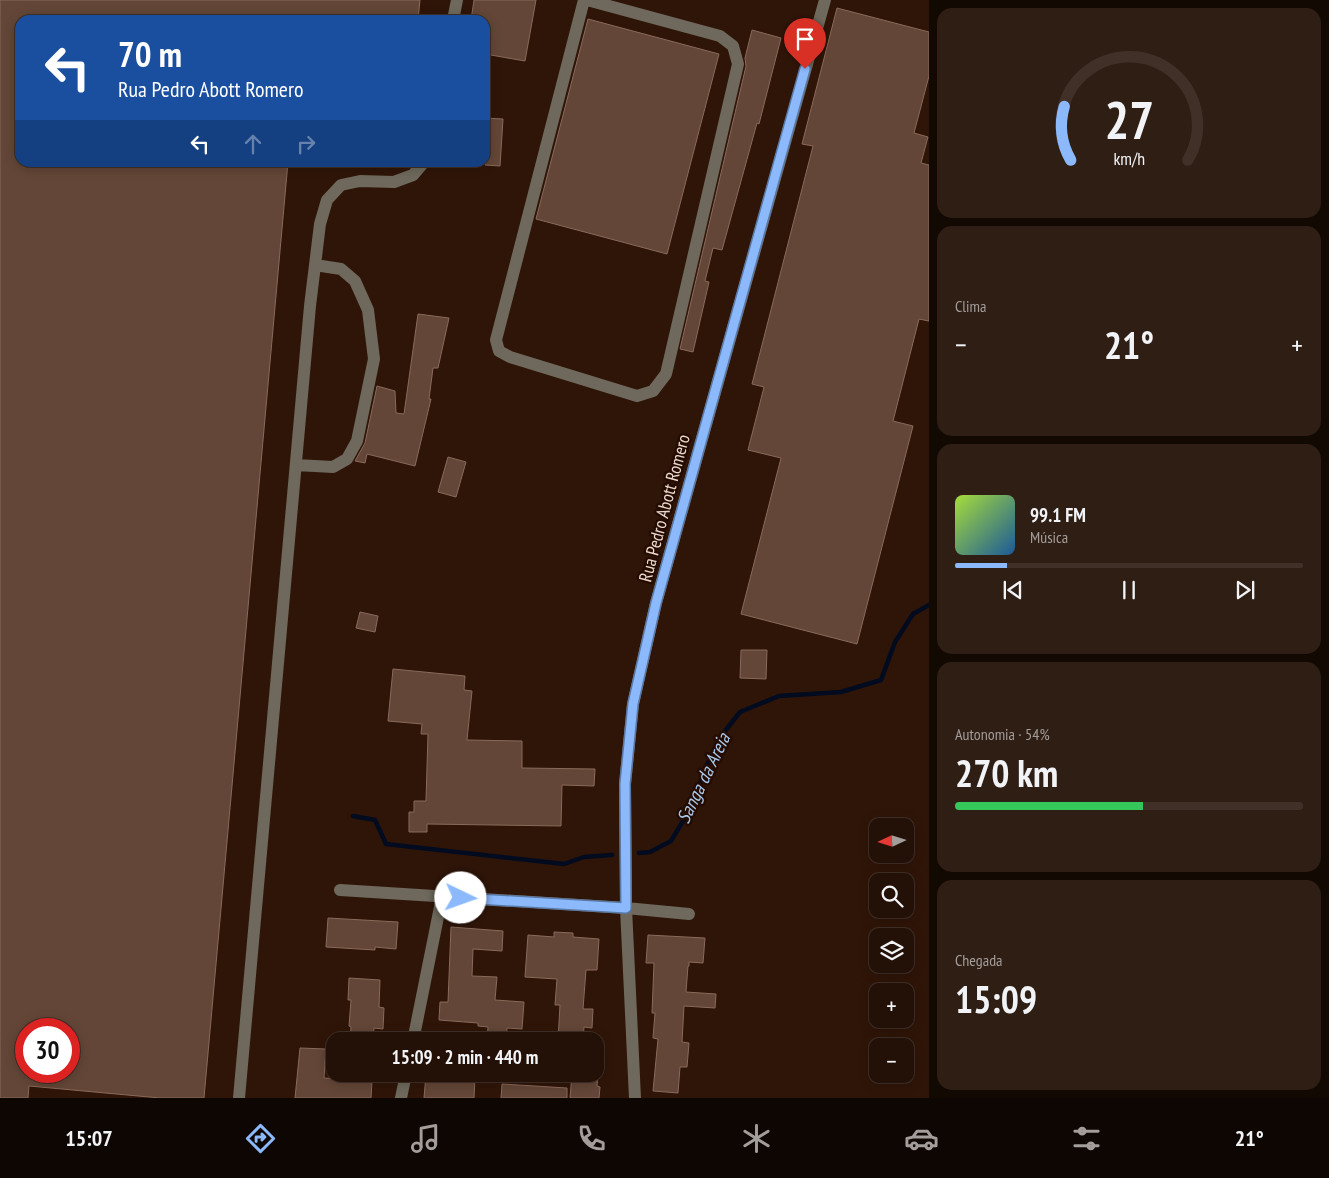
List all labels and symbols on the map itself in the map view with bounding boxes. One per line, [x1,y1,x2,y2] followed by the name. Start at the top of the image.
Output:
[784,18,826,69] pin
[633,432,695,584] street label: Rua Pedro Abott Romero
[671,728,736,827] water label: Sanga da Areia
[869,818,914,862] north arrow
[434,871,486,923] position arrow
[15,1018,80,1083] speed limit sign: 30

